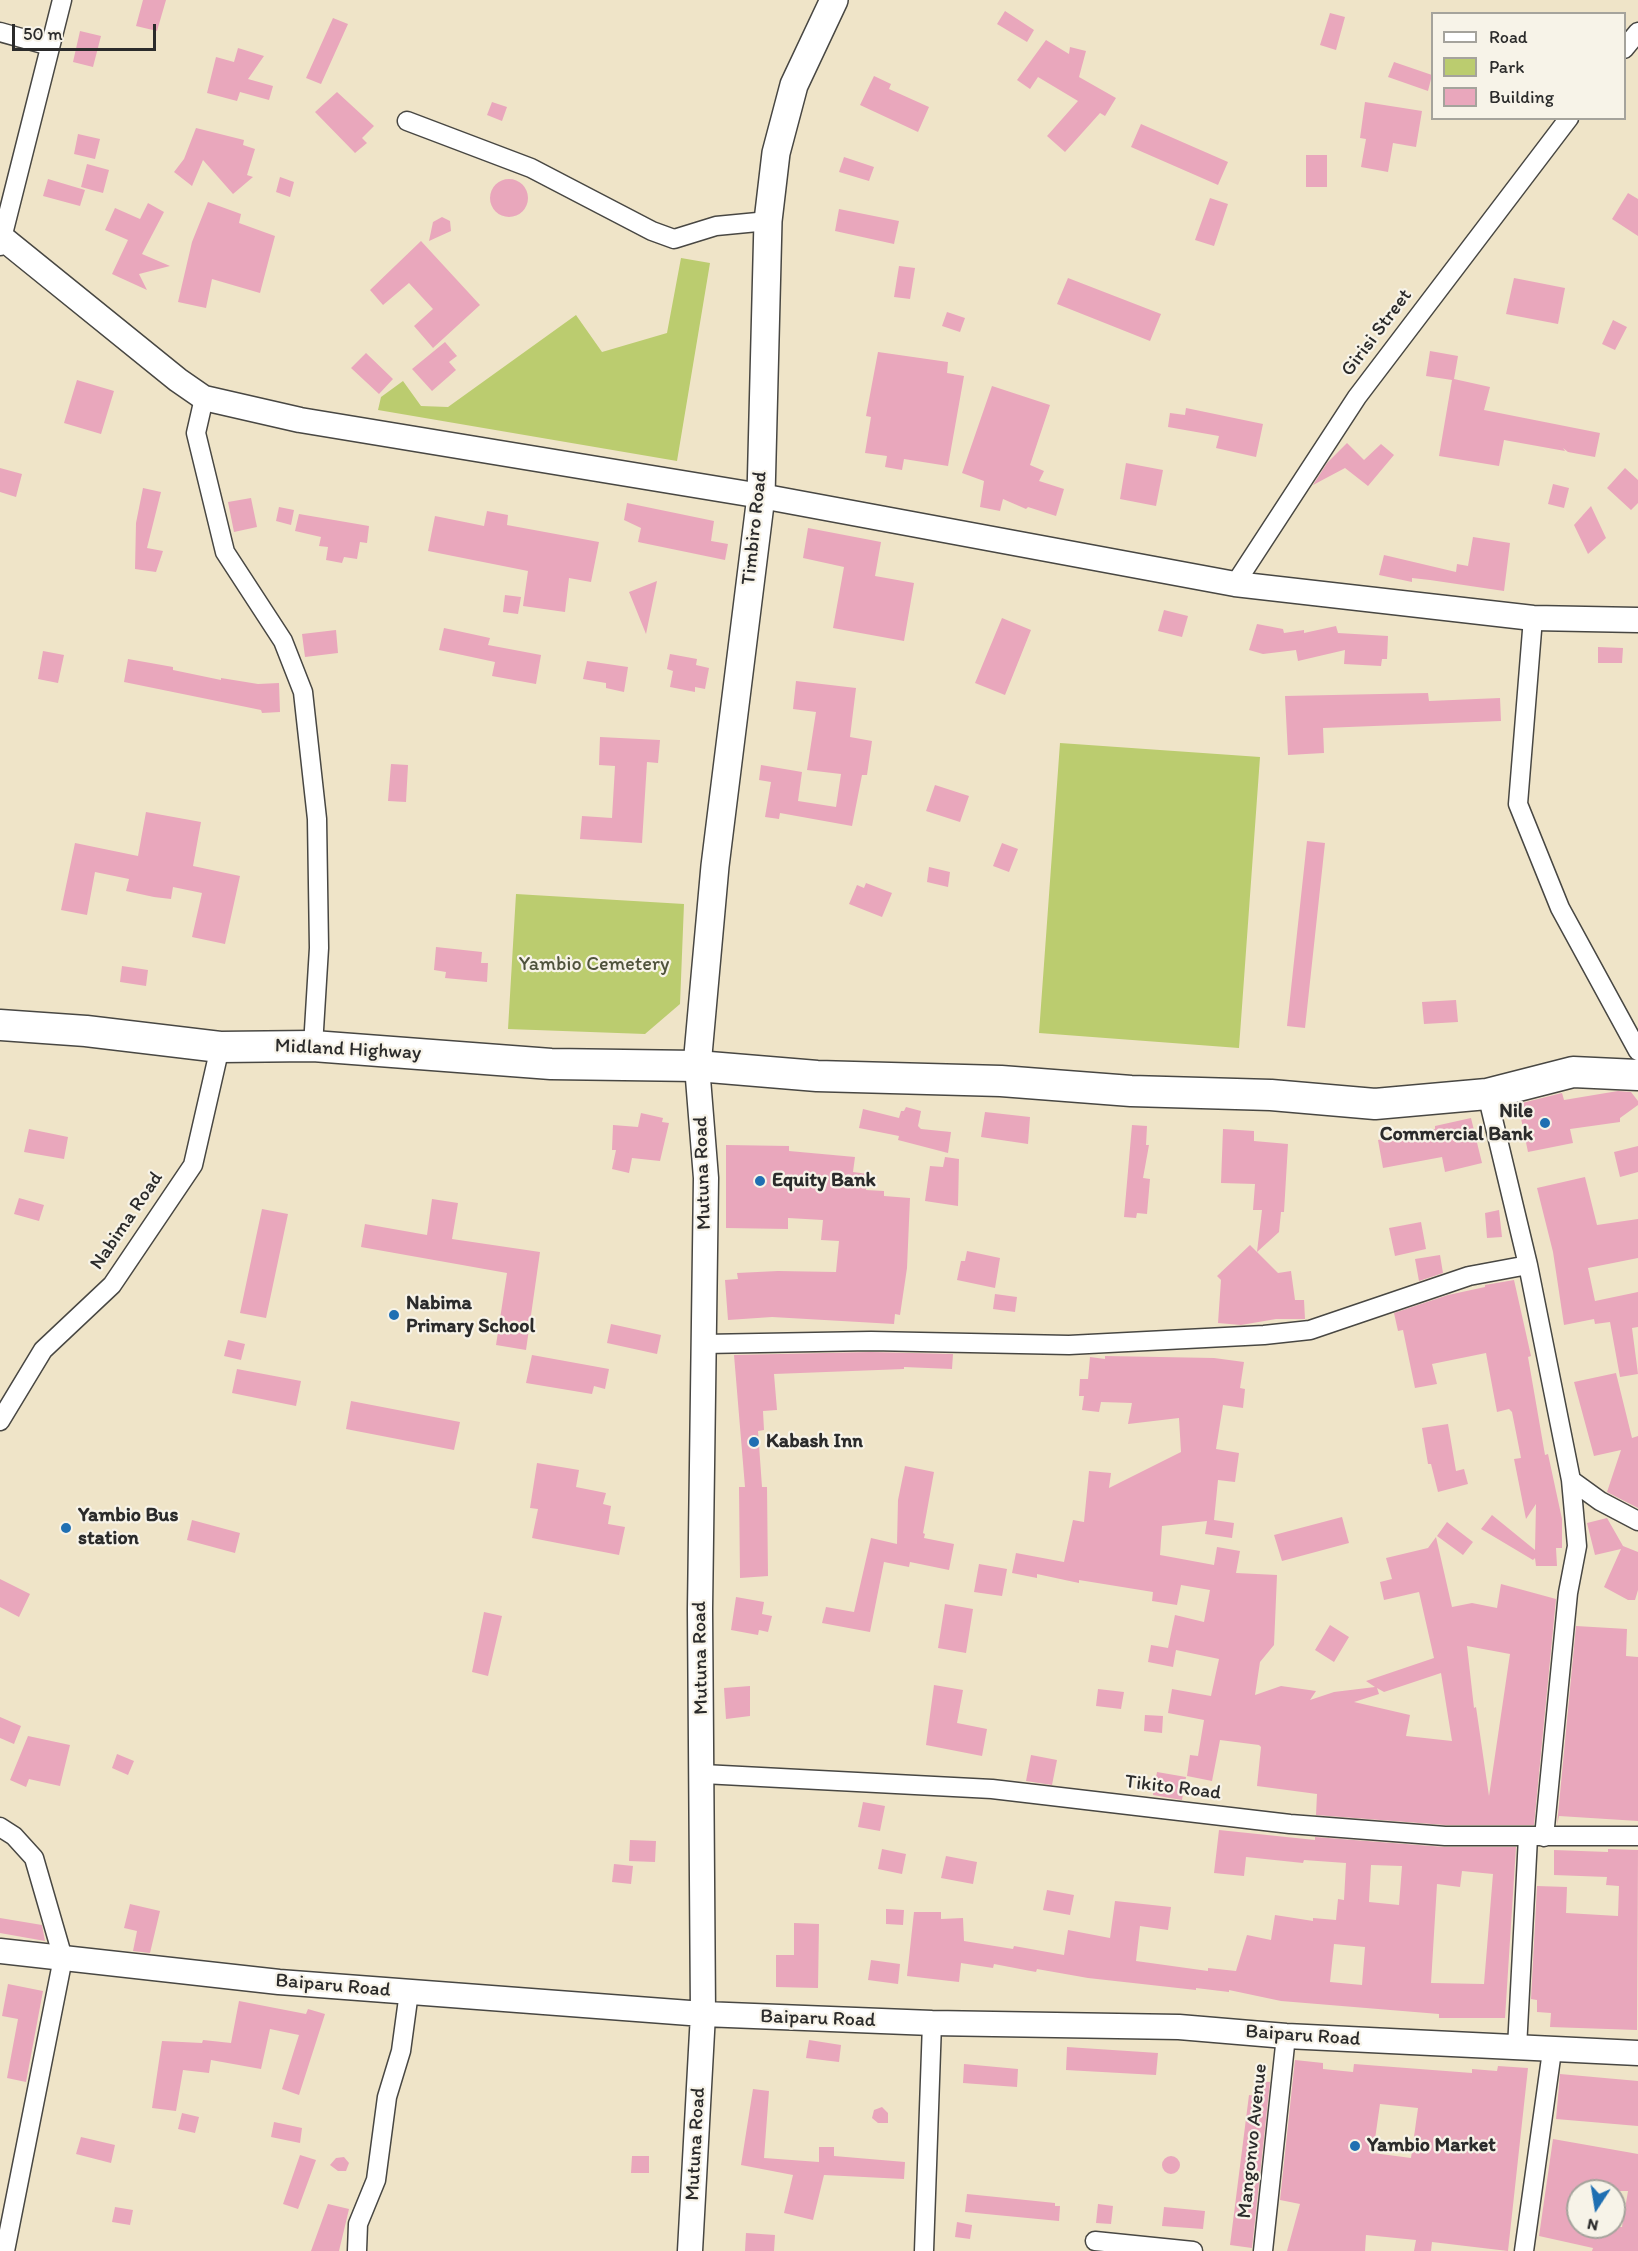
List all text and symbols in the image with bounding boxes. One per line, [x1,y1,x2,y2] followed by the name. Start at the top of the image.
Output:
[15,12,159,50] scale bar
[1431,12,1626,120] legend
[23,23,63,45] text: 50 m
[1489,26,1528,48] text: Road
[1489,56,1524,78] text: Park
[1489,86,1554,108] text: Building
[1336,285,1418,381] street label: Girisi Street
[737,470,773,586] street label: Timbiro Road
[519,953,669,977] park label: Yambio Cemetery
[274,1034,422,1066] street label: Midland Highway
[1380,1100,1533,1147] place label: Nile Commercial Bank
[689,1116,717,1230] street label: Mutuna Road
[1538,1116,1552,1130] marker: Nile Commercial Bank
[85,1167,169,1275] street label: Nabima Road
[772,1169,876,1193] place label: Equity Bank
[753,1174,767,1188] marker: Equity Bank
[406,1292,535,1339] place label: Nabima Primary School
[387,1308,401,1322] marker: Nabima Primary School
[766,1430,863,1454] place label: Kabash Inn
[747,1435,761,1449] marker: Kabash Inn
[78,1504,178,1551] place label: Yambio Bus station
[59,1521,73,1535] marker: Yambio Bus station
[688,1601,714,1715] street label: Mutuna Road
[1123,1770,1223,1806] street label: Tikito Road
[274,1969,392,2003] street label: Baiparu Road
[760,2005,876,2033] street label: Baiparu Road
[1245,2020,1361,2052] street label: Baiparu Road
[1233,2062,1273,2220] street label: Mangonvo Avenue
[681,2087,711,2201] street label: Mutuna Road
[1367,2134,1496,2158] place label: Yambio Market
[1348,2139,1362,2153] marker: Yambio Market
[1566,2179,1626,2239] north arrow
[1585,2215,1600,2236] text: N

